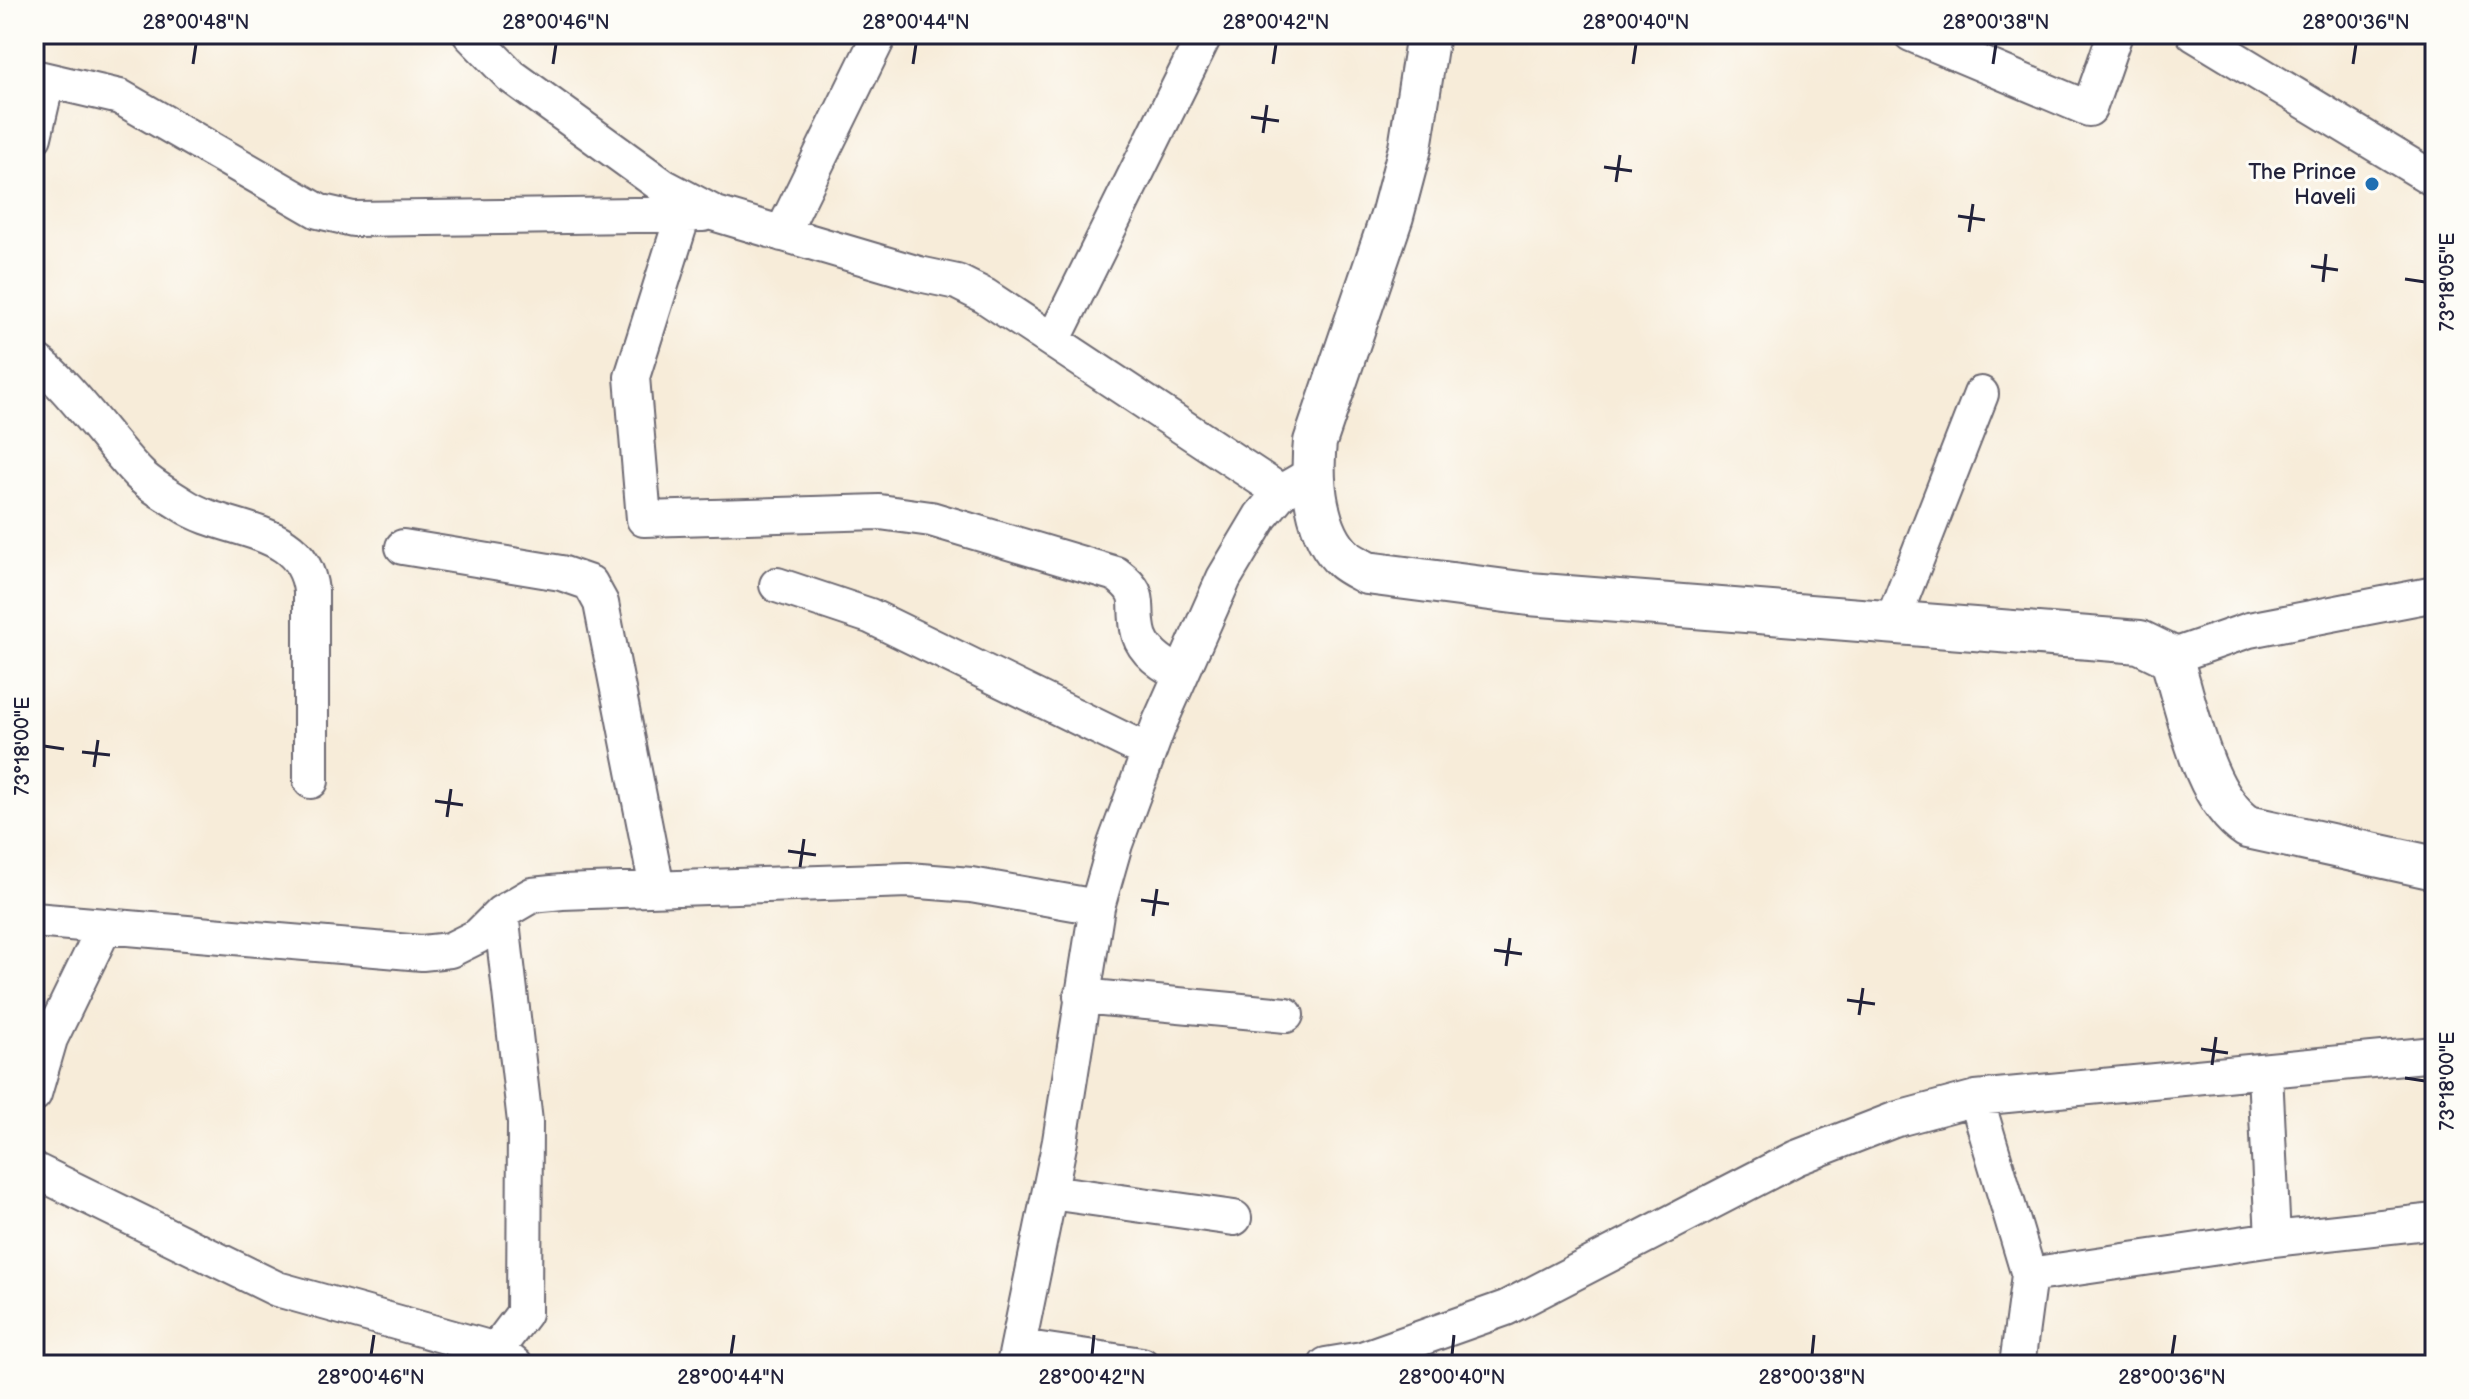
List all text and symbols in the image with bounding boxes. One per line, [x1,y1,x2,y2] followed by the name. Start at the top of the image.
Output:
[142,11,250,35] text: 28°00'48"N
[502,11,610,35] text: 28°00'46"N
[862,11,970,35] text: 28°00'44"N
[1222,11,1330,35] text: 28°00'42"N
[1582,11,1690,35] text: 28°00'40"N
[1942,11,2050,35] text: 28°00'38"N
[2302,11,2410,35] text: 28°00'36"N
[2248,159,2356,211] place label: The Prince Haveli
[2363,175,2381,193] marker: The Prince Haveli
[2436,233,2460,331] text: 73°18'05"E
[11,697,35,795] text: 73°18'00"E
[2436,1032,2460,1130] text: 73°18'00"E
[317,1366,425,1390] text: 28°00'46"N
[677,1366,785,1390] text: 28°00'44"N
[1038,1366,1146,1390] text: 28°00'42"N
[1398,1366,1506,1390] text: 28°00'40"N
[1758,1366,1866,1390] text: 28°00'38"N
[2118,1366,2226,1390] text: 28°00'36"N

